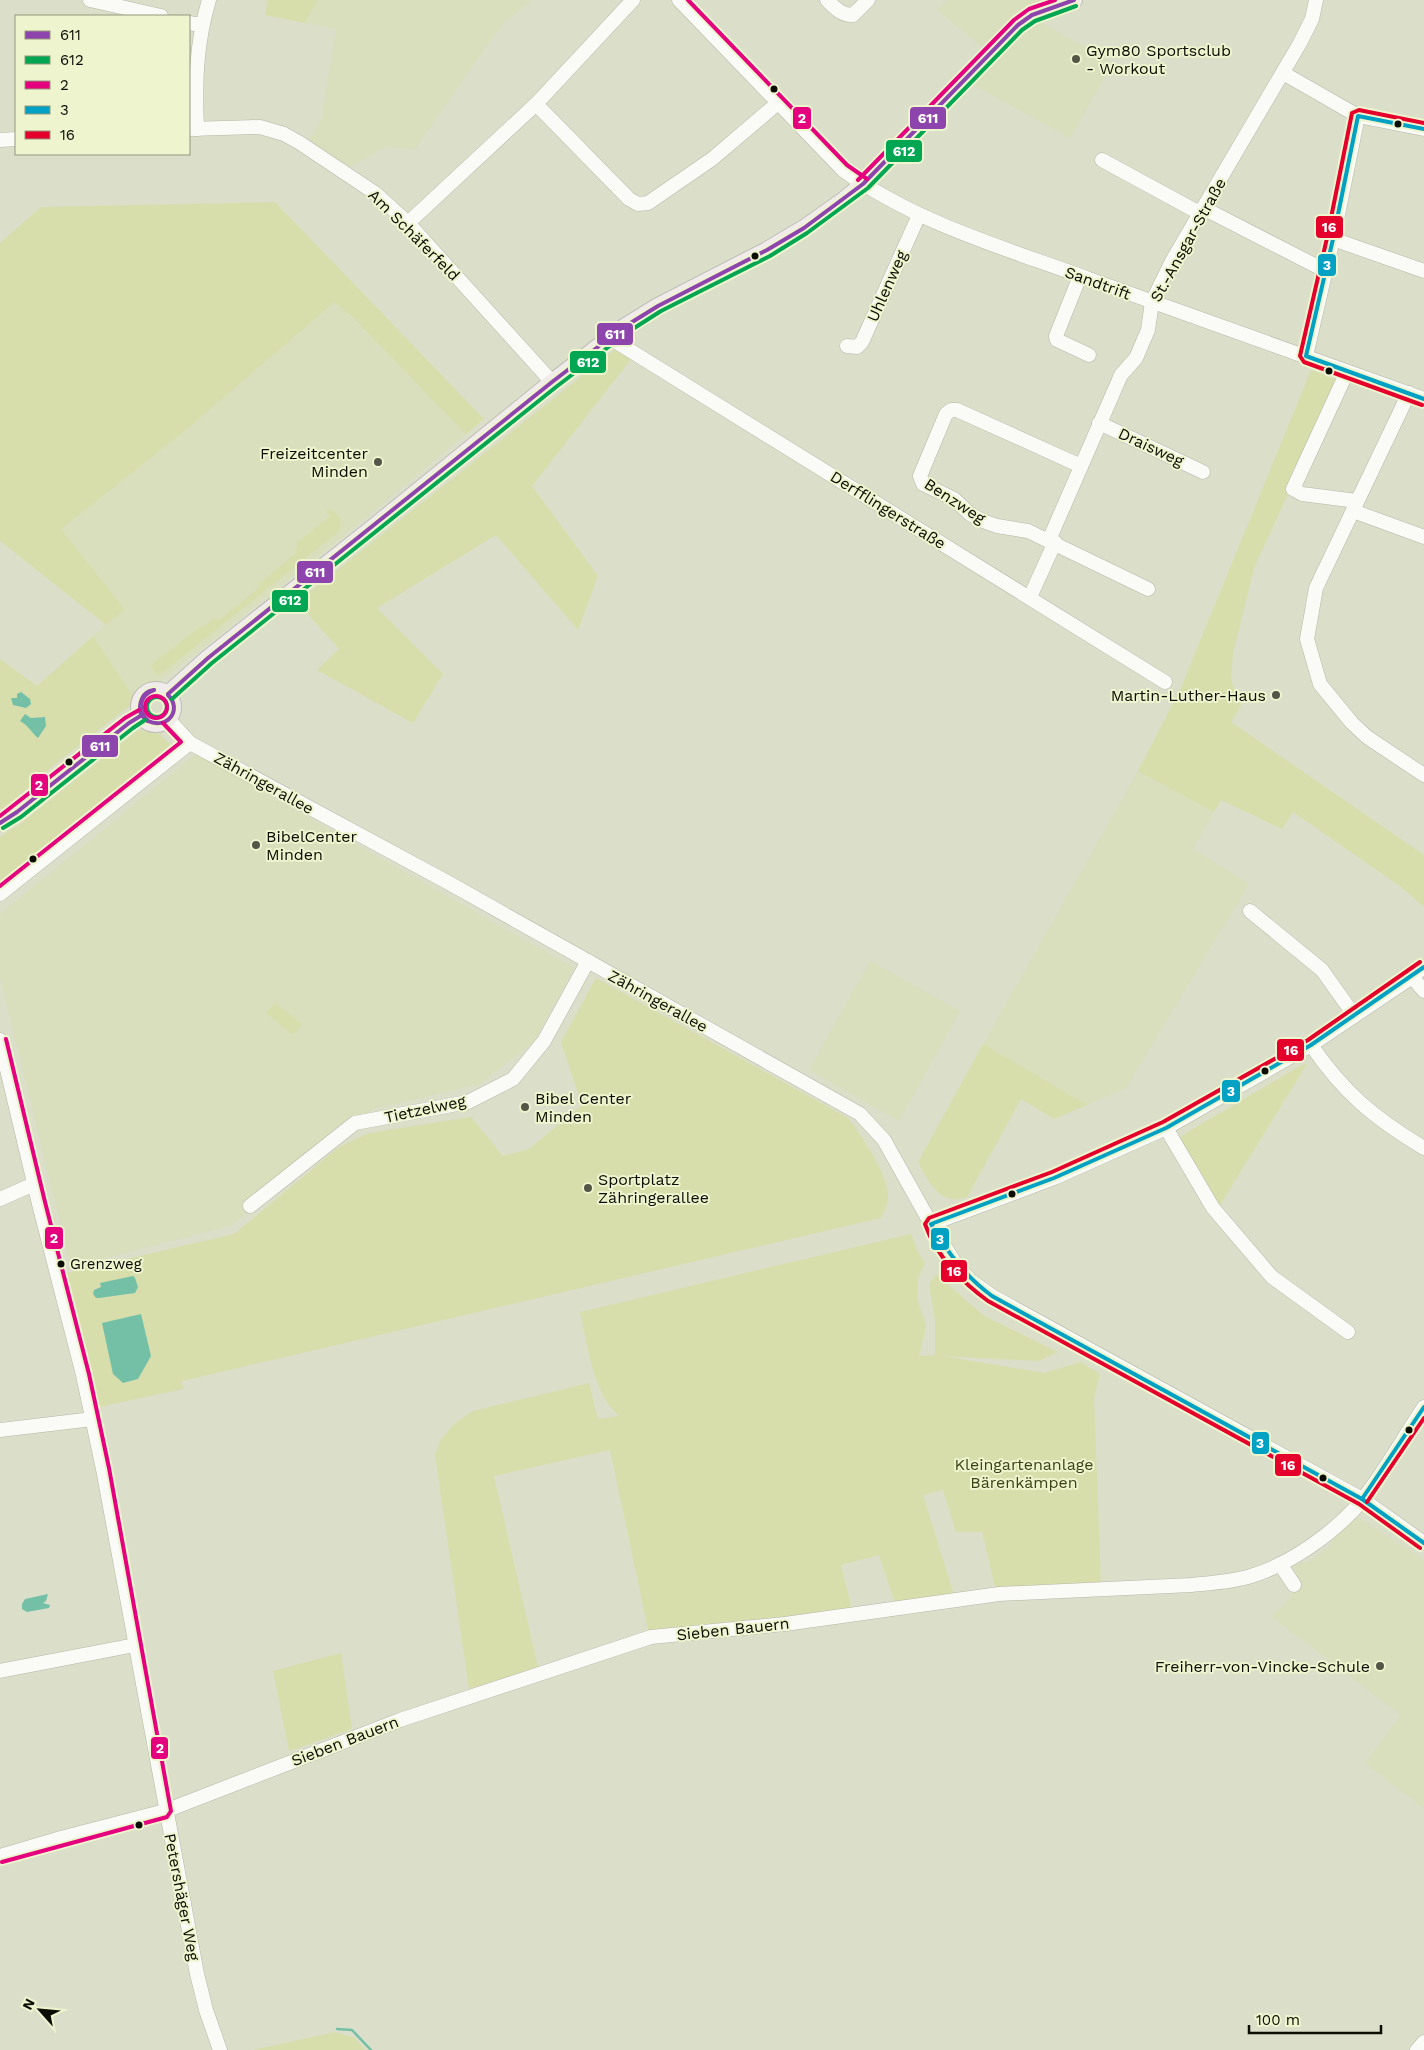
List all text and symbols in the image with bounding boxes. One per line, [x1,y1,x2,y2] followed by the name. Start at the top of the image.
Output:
[15,15,190,155] legend
[60,26,81,44] text: 611
[1086,41,1231,78] place label: Gym80 Sportsclub - Workout
[60,51,84,69] text: 612
[1070,53,1082,65] marker: Gym80 Sportsclub - Workout
[60,76,69,94] text: 2
[769,84,779,94] unlabelled marker
[60,101,69,119] text: 3
[792,106,812,130] line badge: 2
[909,106,947,130] line badge: 611
[798,110,806,126] text: 2
[918,110,938,126] text: 611
[1393,119,1403,129] unlabelled marker
[60,126,75,144] text: 16
[885,139,923,163] line badge: 612
[893,143,915,159] text: 612
[1146,175,1230,305] street label: St.-Ansgar-Straße
[364,185,464,285] street label: Am Schäferfeld
[1315,215,1344,239] line badge: 16
[1322,219,1337,235] text: 16
[863,247,911,325] street label: Uhlenweg
[750,251,760,261] unlabelled marker
[1317,253,1337,277] line badge: 3
[1323,257,1331,273] text: 3
[1062,262,1134,304] street label: Sandtrift
[596,322,634,346] line badge: 611
[605,326,625,342] text: 611
[569,350,607,374] line badge: 612
[577,354,599,370] text: 612
[1324,366,1334,376] unlabelled marker
[1115,424,1187,471] street label: Draisweg
[260,444,368,481] place label: Freizeitcenter Minden
[372,456,384,468] marker: Freizeitcenter Minden
[827,467,949,553] street label: Derfflingerstraße
[921,474,990,528] street label: Benzweg
[296,560,334,584] line badge: 611
[305,564,325,580] text: 611
[271,589,309,613] line badge: 612
[279,592,301,608] text: 612
[1111,686,1266,705] place label: Martin-Luther-Haus
[1270,689,1282,701] marker: Martin-Luther-Haus
[81,734,119,758] line badge: 611
[90,738,110,754] text: 611
[211,748,317,818] street label: Zähringerallee
[64,757,74,767] unlabelled marker
[30,773,49,797] line badge: 2
[35,777,43,793] text: 2
[266,827,358,864] place label: BibelCenter Minden
[250,839,262,851] marker: BibelCenter Minden
[28,854,38,864] unlabelled marker
[605,966,711,1036] street label: Zähringerallee
[1276,1038,1305,1062] line badge: 16
[1284,1042,1299,1058] text: 16
[1260,1066,1270,1076] unlabelled marker
[1221,1079,1241,1103] line badge: 3
[1227,1083,1235,1099] text: 3
[535,1089,632,1126] place label: Bibel Center Minden
[383,1091,468,1127] street label: Tietzelweg
[519,1101,531,1113] marker: Bibel Center Minden
[598,1170,709,1207] place label: Sportplatz Zähringerallee
[582,1182,594,1194] marker: Sportplatz Zähringerallee
[1007,1189,1017,1199] unlabelled marker
[44,1226,64,1250] line badge: 2
[930,1227,950,1251] line badge: 3
[50,1230,58,1246] text: 2
[936,1231,944,1247] text: 3
[70,1255,142,1273] place label: Grenzweg
[56,1259,66,1269] marker: Grenzweg
[940,1259,968,1283] line badge: 16
[947,1263,962,1279] text: 16
[1404,1425,1414,1435] unlabelled marker
[1251,1431,1270,1455] line badge: 3
[1256,1435,1264,1451] text: 3
[1274,1453,1302,1477] line badge: 16
[955,1455,1093,1492] park label: Kleingartenanlage Bärenkämpen
[1281,1457,1296,1473] text: 16
[1318,1473,1328,1483] unlabelled marker
[676,1614,790,1644] street label: Sieben Bauern
[1155,1657,1370,1676] place label: Freiherr-von-Vincke-Schule
[1374,1660,1386,1672] marker: Freiherr-von-Vincke-Schule
[289,1712,401,1770] street label: Sieben Bauern
[150,1736,169,1760] line badge: 2
[156,1740,164,1756] text: 2
[134,1820,144,1830] unlabelled marker
[160,1832,204,1963] street label: Petershäger Weg
[15,1985,65,2035] north arrow
[19,1996,38,2012] text: N
[1249,2002,1382,2034] scale bar
[1256,2011,1300,2029] text: 100 m

